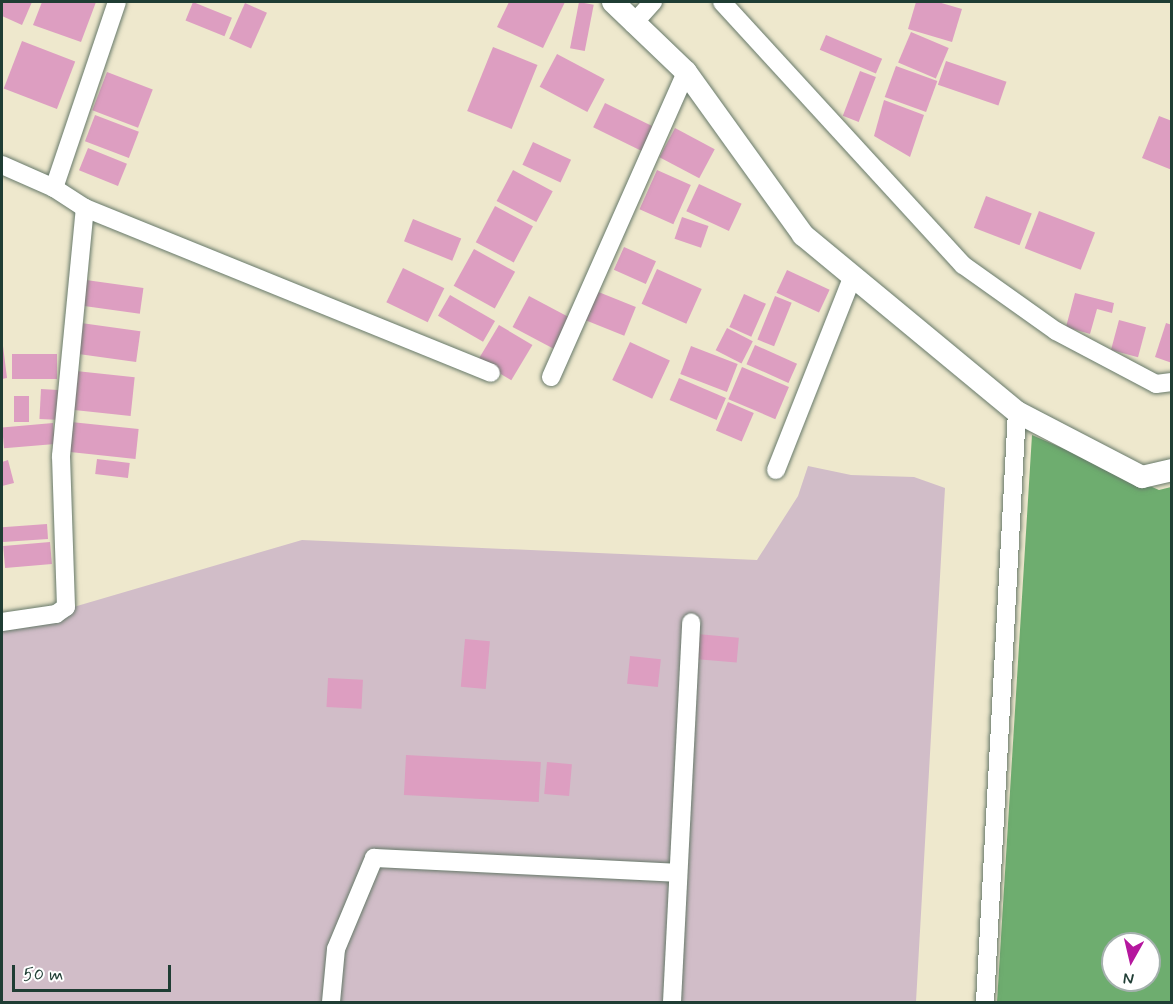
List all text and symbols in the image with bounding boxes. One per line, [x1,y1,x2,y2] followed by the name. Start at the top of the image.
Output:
[1101,932,1161,992] north arrow
[15,953,174,991] scale bar
[23,963,63,987] text: 50 m
[1122,967,1135,989] text: N

